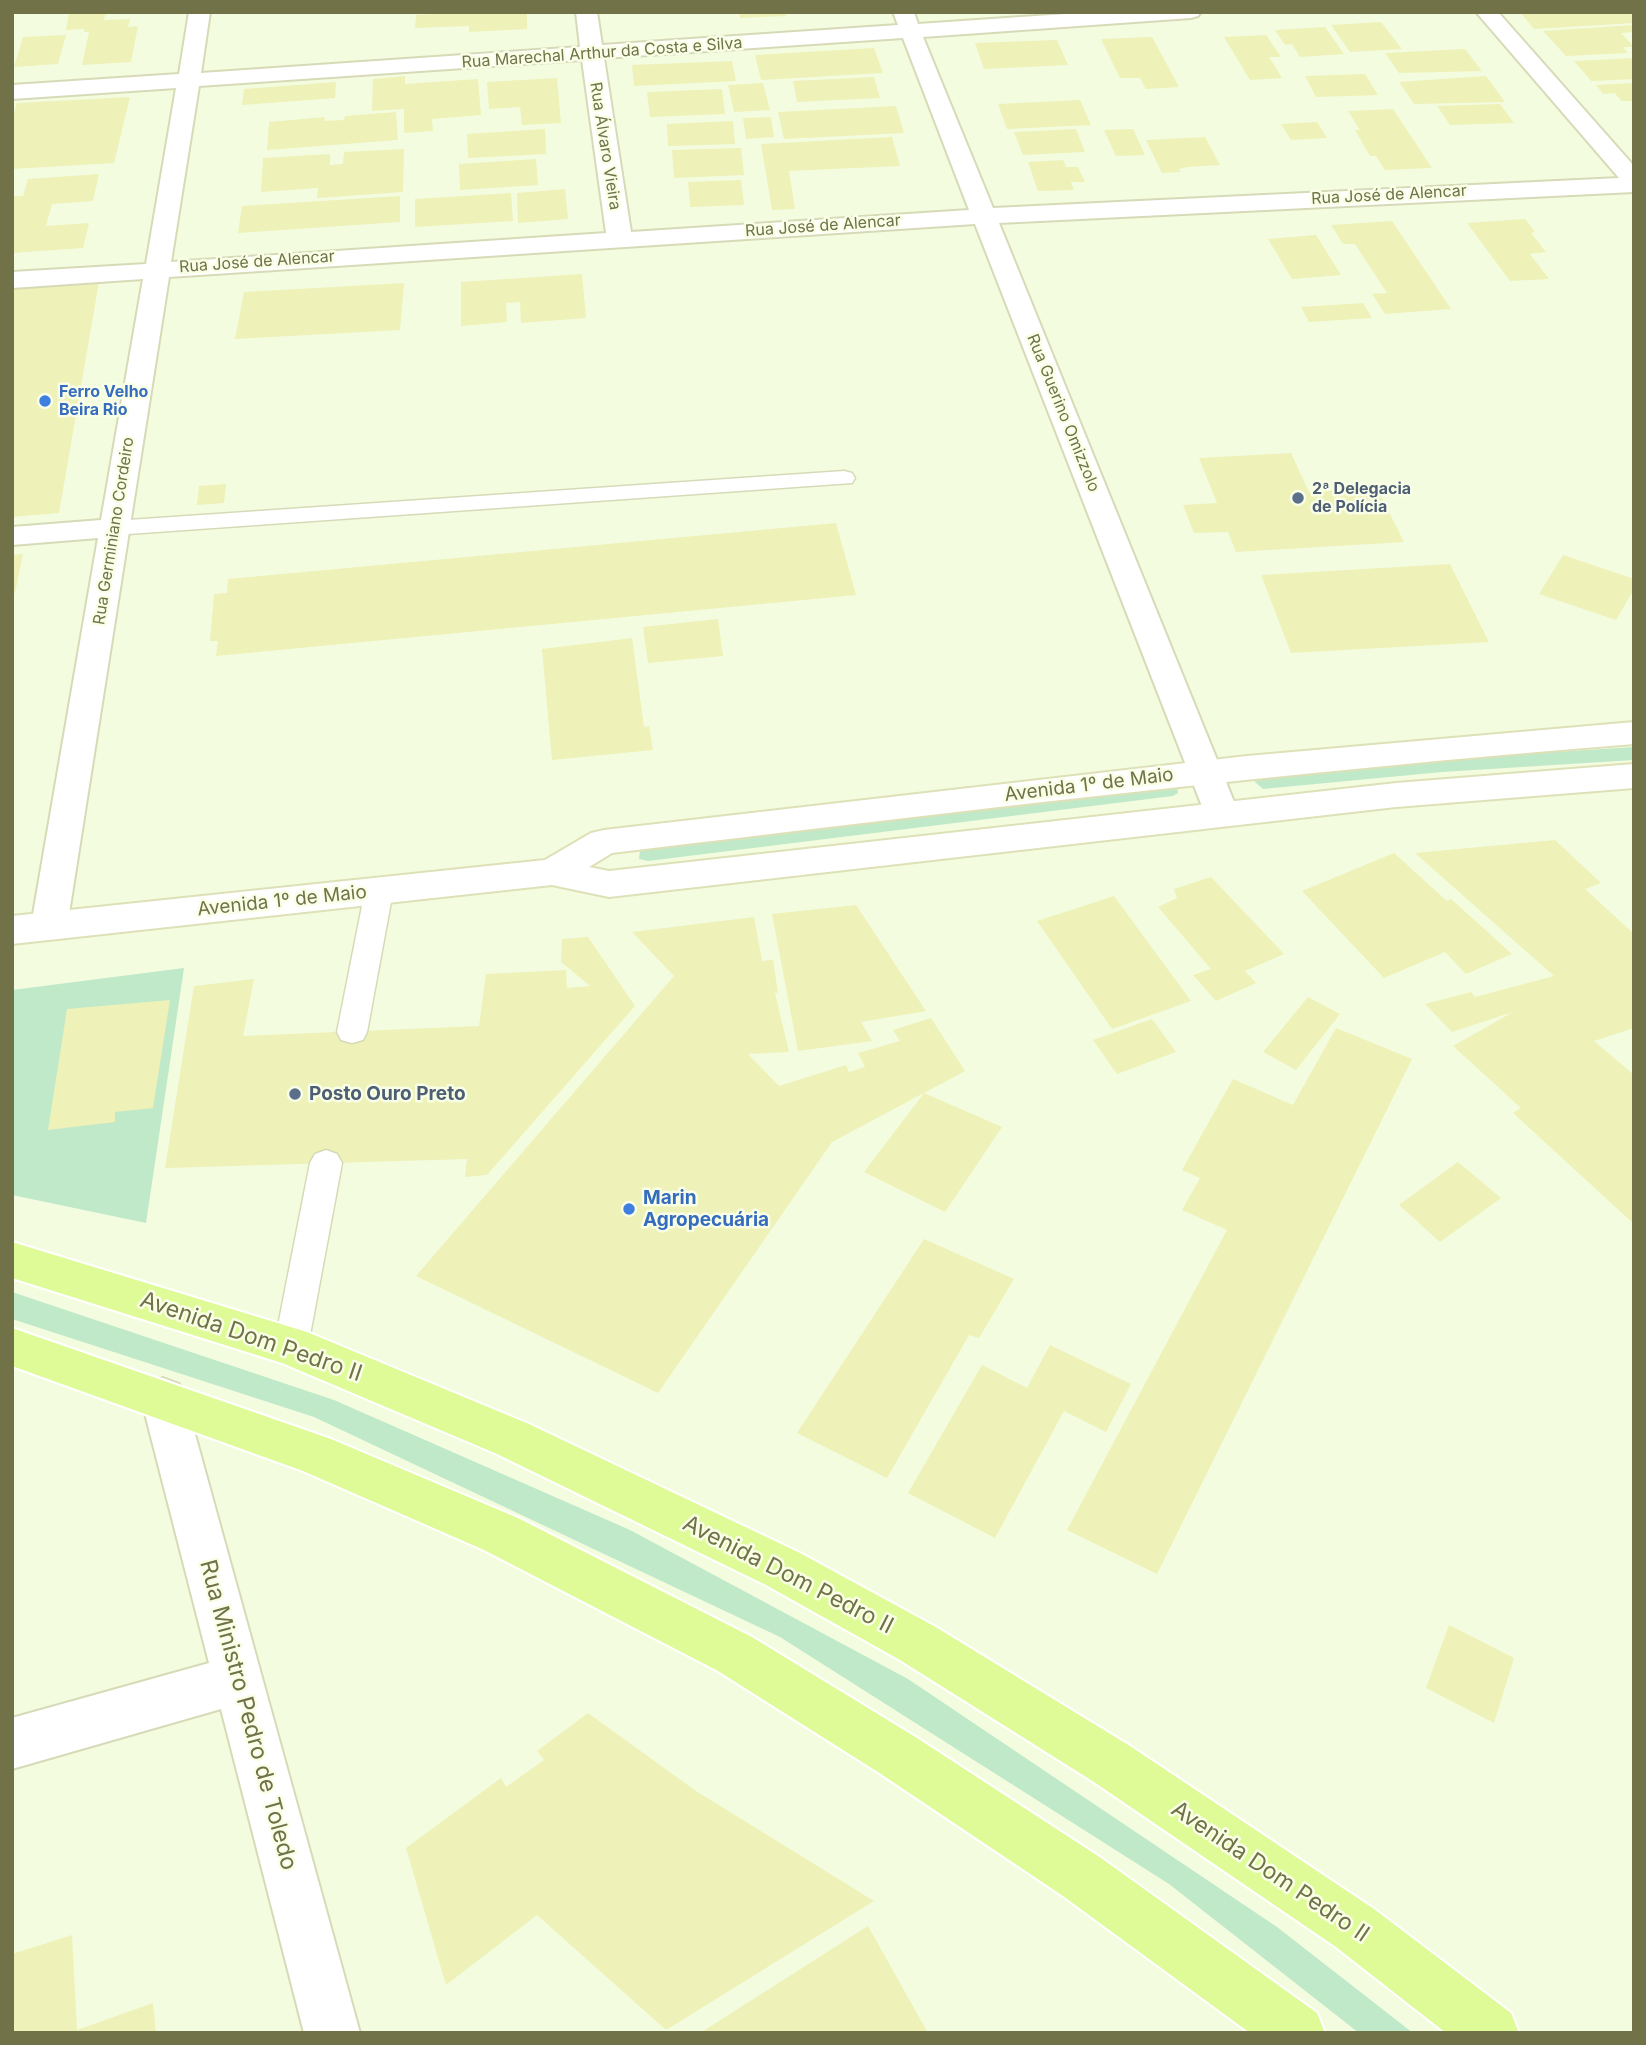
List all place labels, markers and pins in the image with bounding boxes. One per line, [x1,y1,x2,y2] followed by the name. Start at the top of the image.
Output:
[59,382,148,420] place label: Ferro Velho Beira Rio
[37,393,53,409] marker: Ferro Velho Beira Rio
[1312,479,1411,517] place label: 2ª Delegacia de Polícia
[1290,490,1306,506] marker: 2ª Delegacia de Polícia
[309,1083,466,1105] place label: Posto Ouro Preto
[287,1086,303,1102] marker: Posto Ouro Preto
[643,1187,769,1231] place label: Marin Agropecuária
[621,1201,637,1217] marker: Marin Agropecuária

